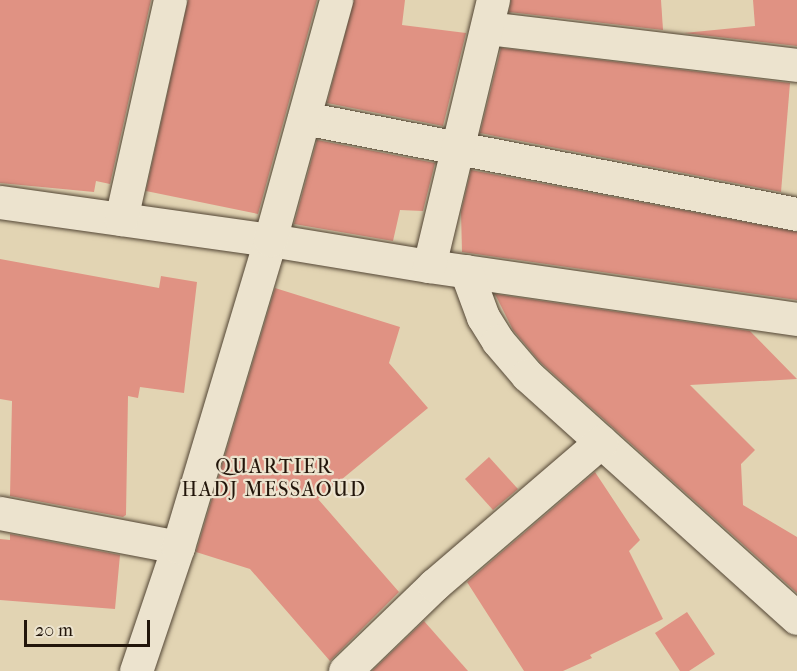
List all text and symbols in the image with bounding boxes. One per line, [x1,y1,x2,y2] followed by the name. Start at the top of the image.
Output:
[181,454,367,501] district label: QUARTIER HADJ MESSAOUD
[27,608,153,646] scale bar
[35,620,73,641] text: 20 m

